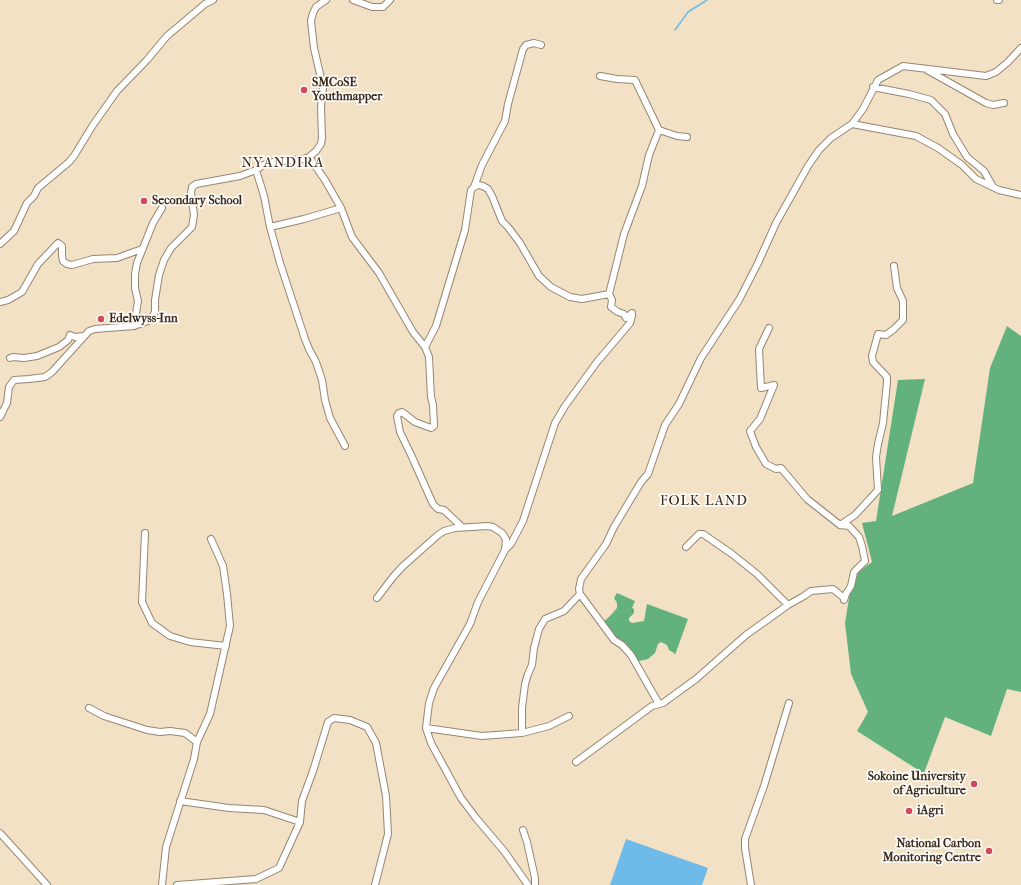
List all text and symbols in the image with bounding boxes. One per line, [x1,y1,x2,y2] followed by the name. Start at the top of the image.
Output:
[312,76,382,104] place label: SMCoSE Youthmapper
[299,85,309,95] marker: SMCoSE Youthmapper
[242,156,324,172] district label: NYANDIRA
[152,194,242,208] place label: Secondary School
[139,196,149,206] marker: Secondary School
[109,312,178,326] place label: Edelwyss-Inn
[96,314,106,324] marker: Edelwyss-Inn
[660,494,748,510] district label: FOLK LAND
[868,770,966,798] place label: Sokoine University of Agriculture
[969,779,979,789] marker: Sokoine University of Agriculture
[917,804,944,818] place label: iAgri
[904,806,914,816] marker: iAgri
[883,837,981,865] place label: National Carbon Monitoring Centre
[984,846,994,856] marker: National Carbon Monitoring Centre

